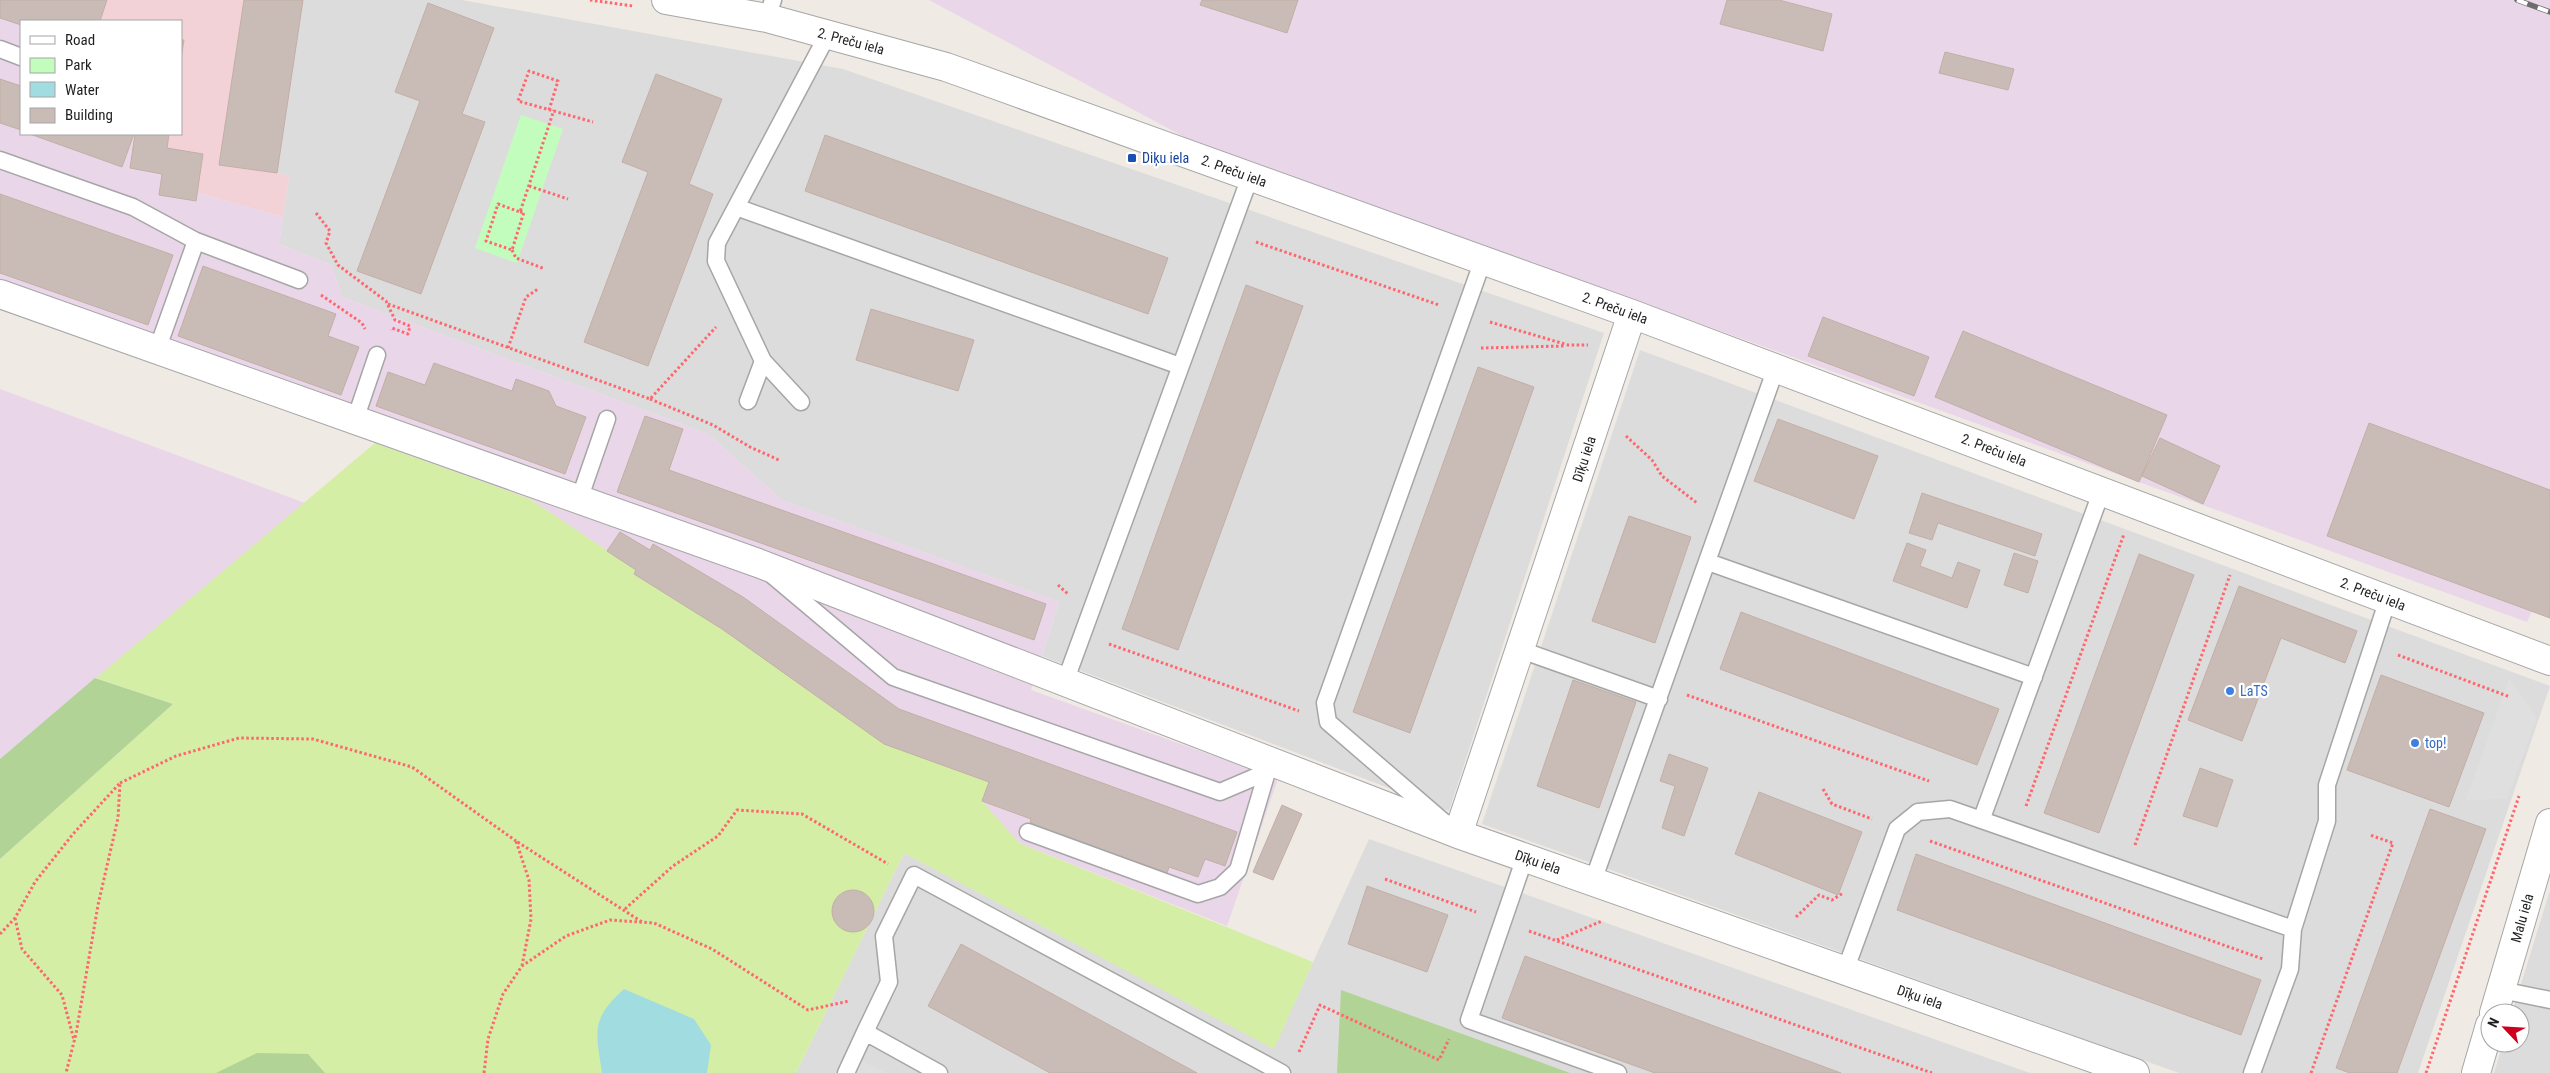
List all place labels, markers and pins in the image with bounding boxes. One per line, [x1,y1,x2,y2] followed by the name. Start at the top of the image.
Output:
[1142,150,1189,167] place label: Diķu iela
[1126,152,1138,164] marker: Diķu iela
[2240,683,2268,699] place label: LaTS
[2224,685,2236,697] marker: LaTS
[2425,735,2446,751] place label: top!
[2409,737,2421,749] marker: top!

